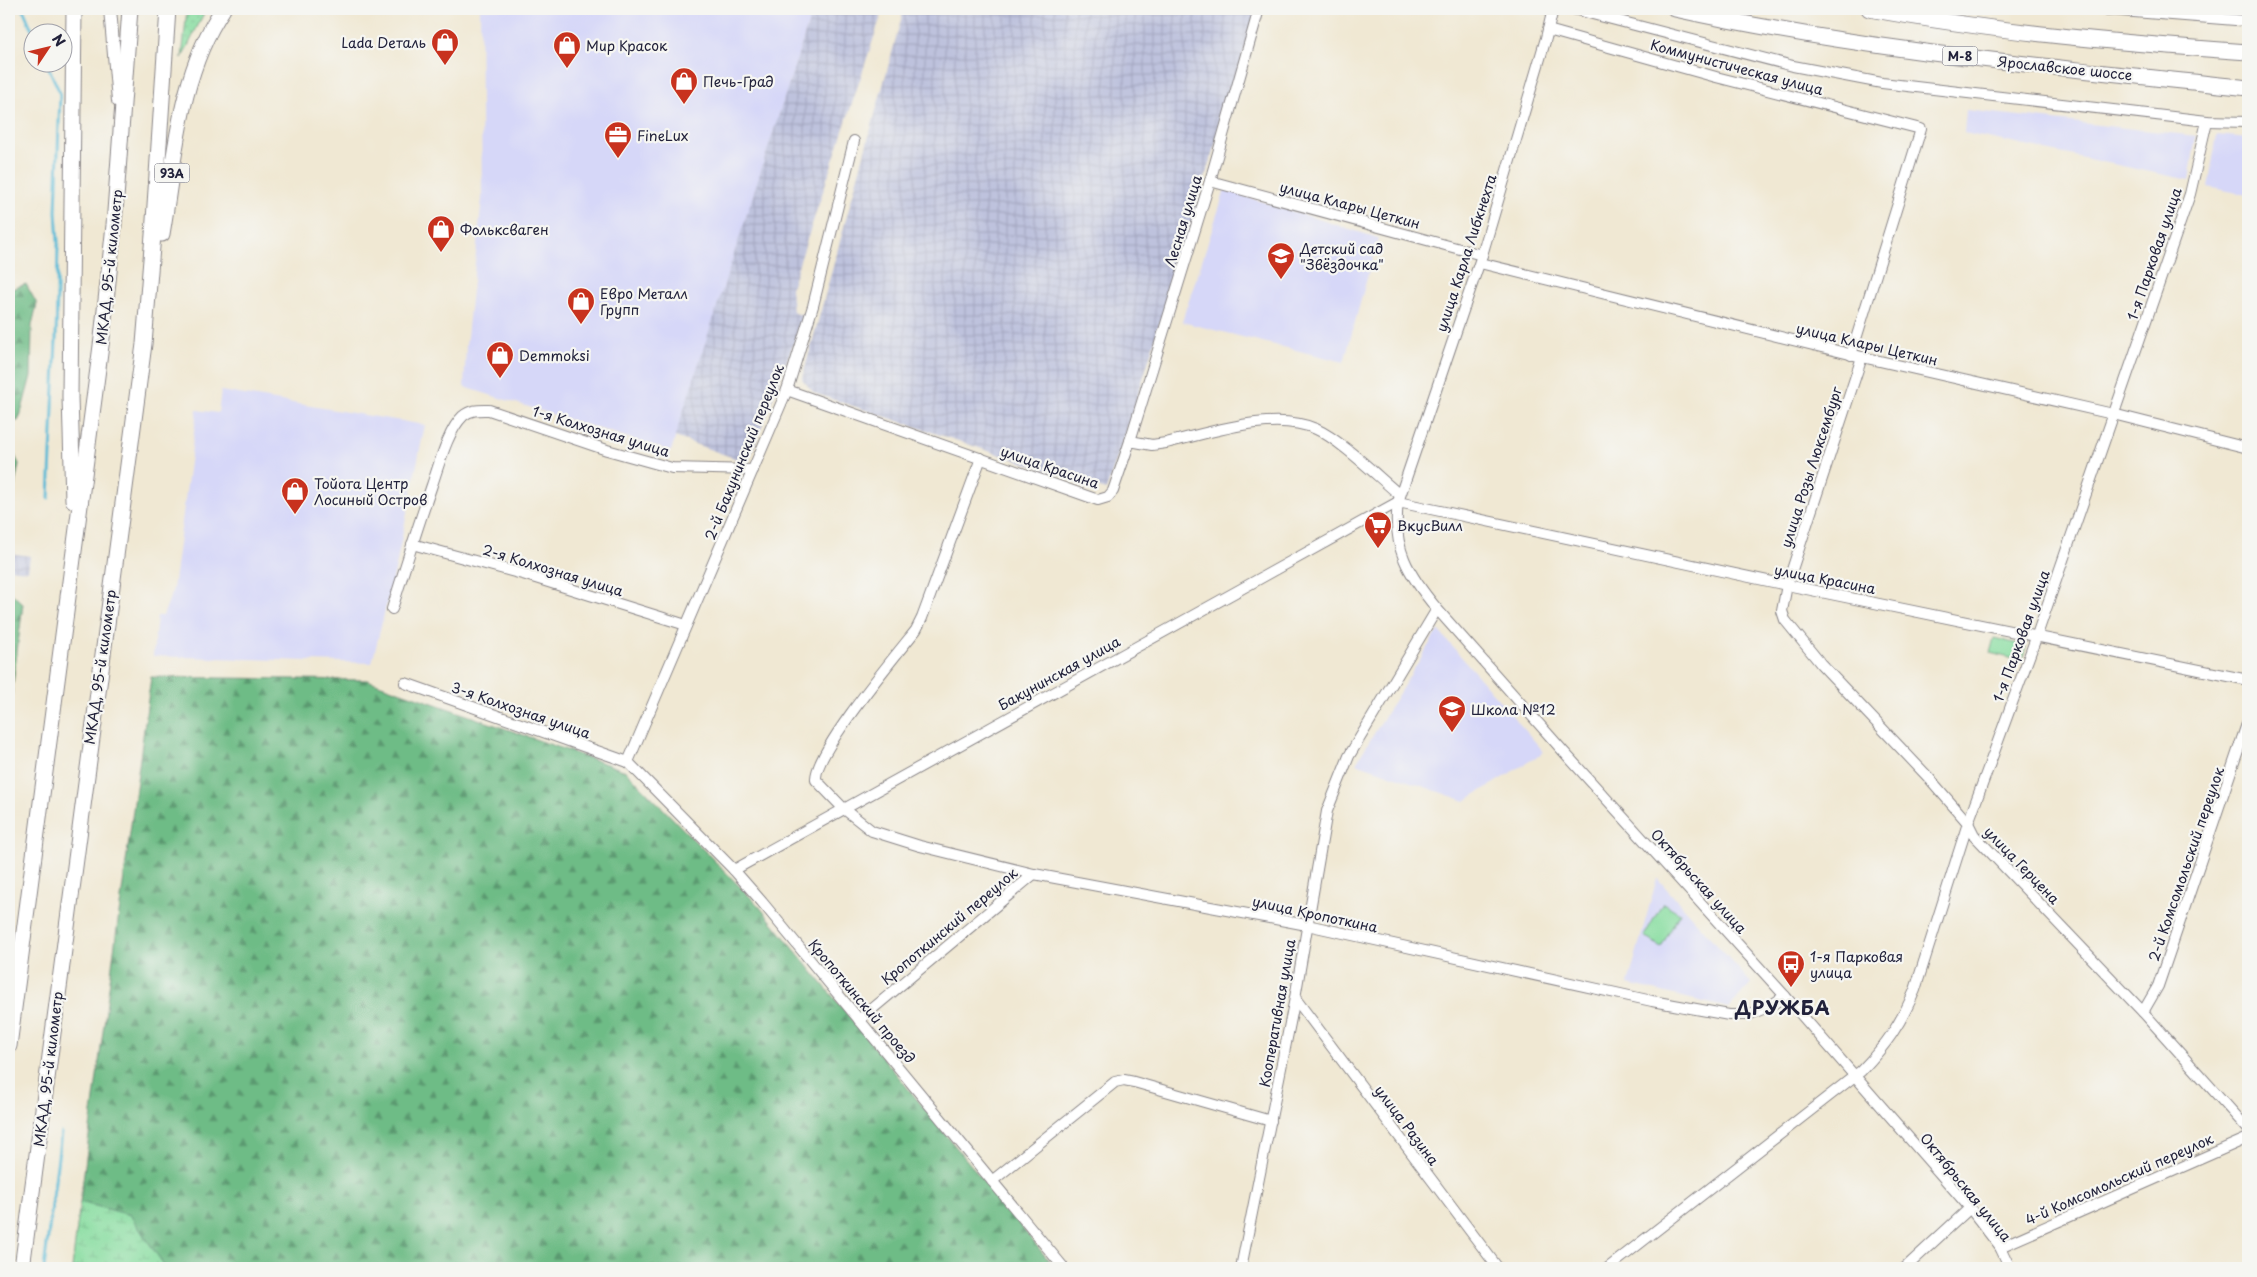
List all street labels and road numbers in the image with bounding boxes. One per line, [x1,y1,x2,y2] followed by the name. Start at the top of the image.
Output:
[1648,34,1826,100] street label: Коммунистическая улица
[1942,46,1978,66] road number: М-8
[1996,50,2133,86] street label: Ярославское шоссе
[154,164,190,182] road number: 93A
[1431,171,1502,335] street label: улица Карла Либкнехта
[1159,172,1207,270] street label: Лесная улица
[1277,176,1423,234] street label: улица Клары Цеткин
[2121,185,2187,323] street label: 1-я Парковая улица
[90,188,128,346] street label: МКАД, 95-й километр
[1794,317,1940,371] street label: улица Клары Цеткин
[699,360,789,543] street label: 2-й Бакунинский переулок
[1775,383,1847,550] street label: улица Розы Люксембург
[530,400,672,462] street label: 1-я Колхозная улица
[998,440,1102,494] street label: улица Красина
[480,539,626,601] street label: 2-я Колхозная улица
[1772,559,1878,599] street label: улица Красина
[1987,567,2055,705] street label: 1-я Парковая улица
[79,588,121,746] street label: МКАД, 95-й километр
[994,631,1124,715] street label: Бакунинская улица
[449,676,593,744] street label: 3-я Колхозная улица
[2143,763,2229,964] street label: 2-й Комсомольский переулок
[1979,821,2065,909] street label: улица Герцена
[1646,824,1752,938] street label: Октябрьская улица
[876,862,1022,989] street label: Кропоткинский переулок
[1250,890,1380,938] street label: улица Кропоткина
[804,934,920,1068] street label: Кропоткинский проезд
[1254,937,1300,1089] street label: Кооперативная улица
[28,990,68,1148] street label: МКАД, 95-й километр
[1370,1081,1444,1170] street label: улица Разина
[1915,1128,2017,1246] street label: Октябрьская улица
[2022,1128,2217,1230] street label: 4-й Комсомольский переулок

